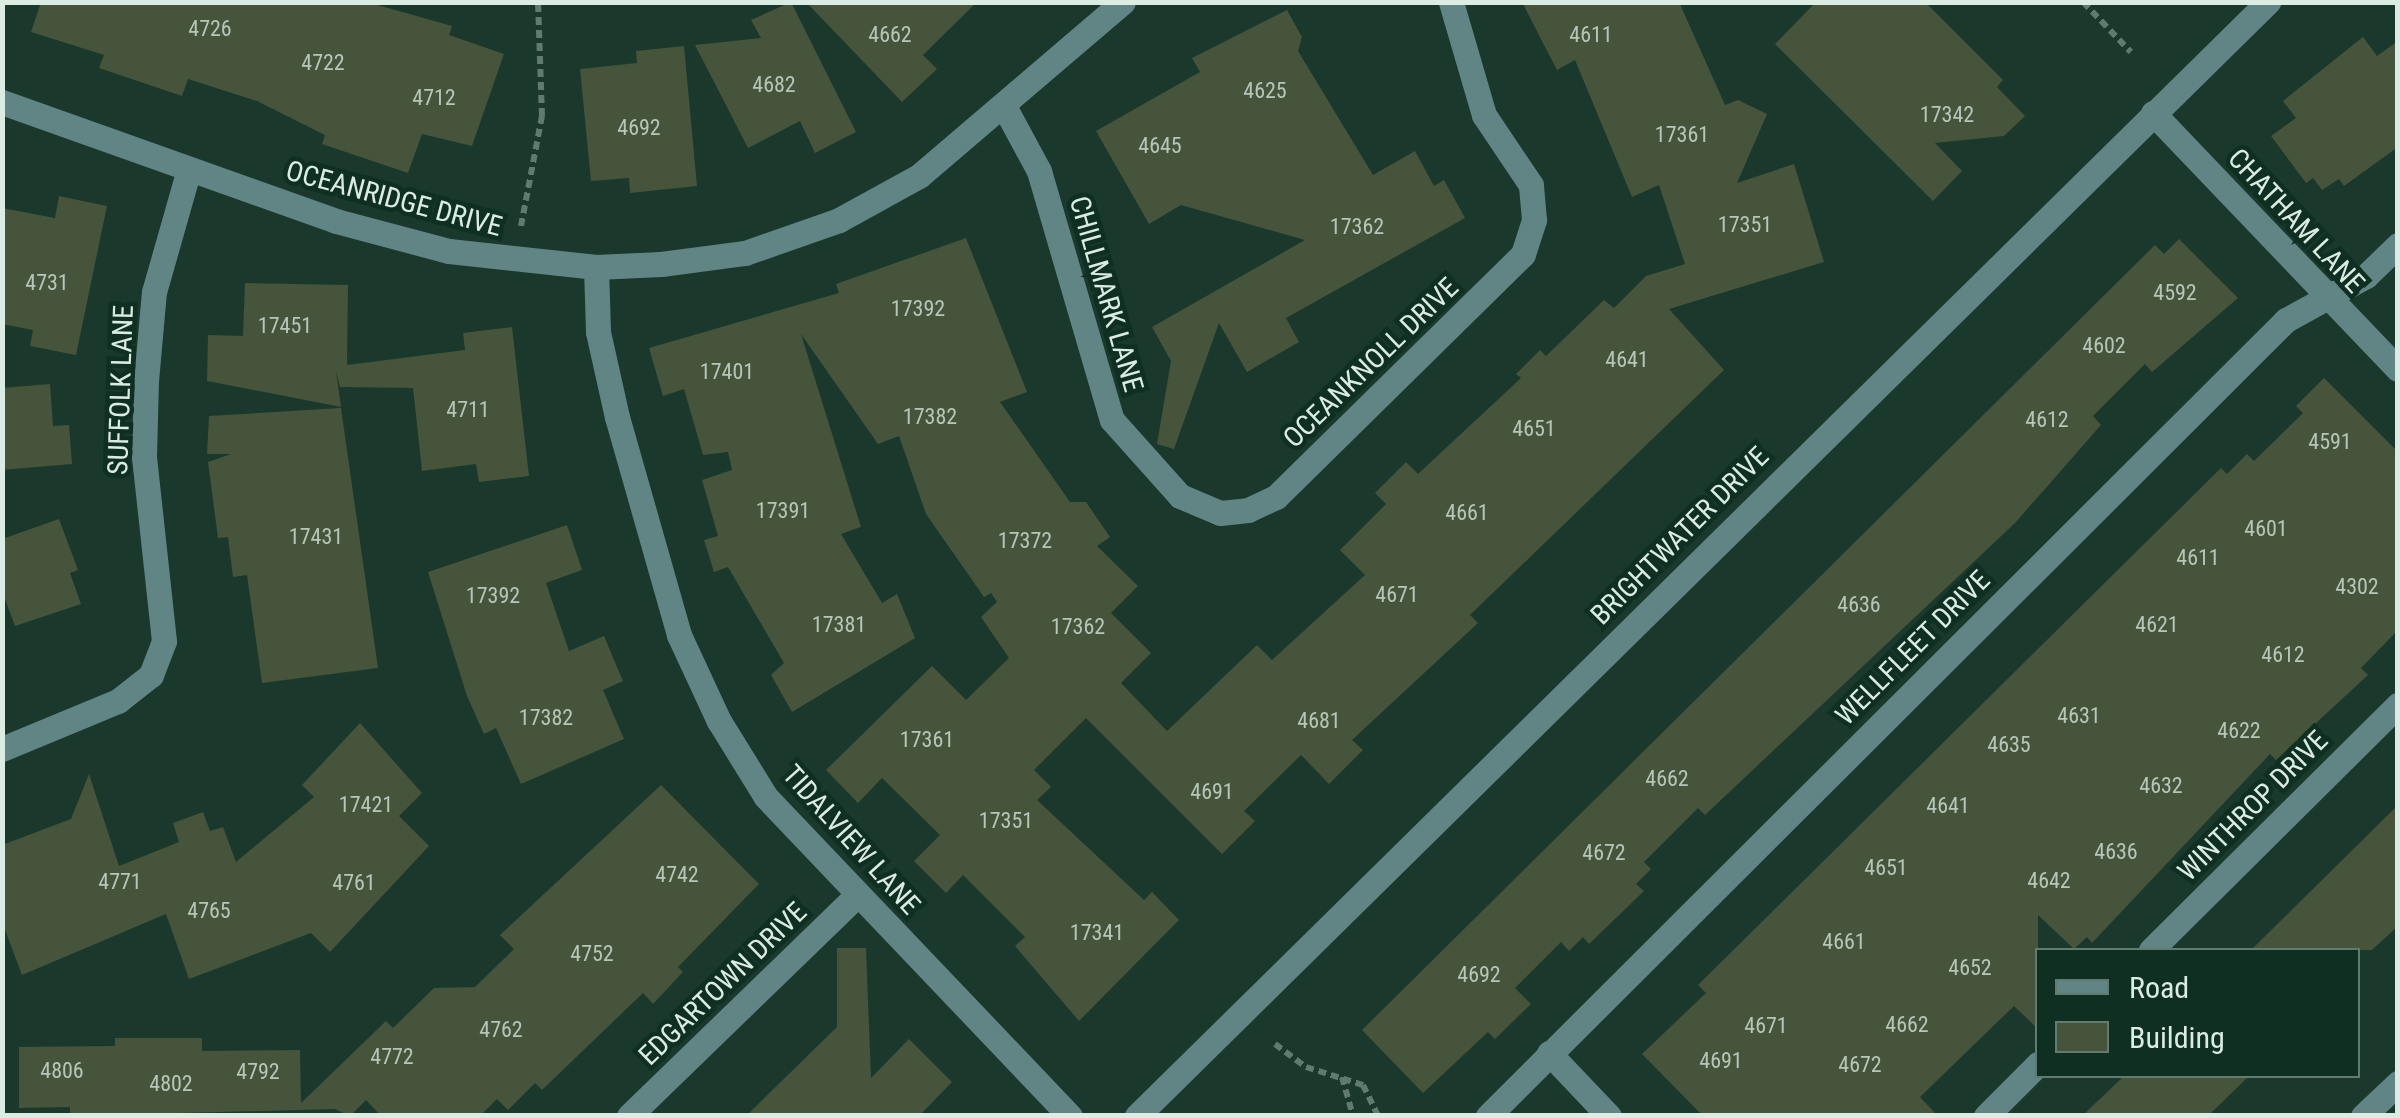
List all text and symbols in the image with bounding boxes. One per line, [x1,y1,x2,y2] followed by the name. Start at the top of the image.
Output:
[188,16,232,42] house number: 4726
[868,22,912,48] house number: 4662
[1569,22,1613,48] house number: 4611
[301,50,345,76] house number: 4722
[752,72,796,98] house number: 4682
[1243,78,1287,104] house number: 4625
[412,85,456,111] house number: 4712
[1920,102,1974,128] house number: 17342
[617,115,661,141] house number: 4692
[1655,122,1709,148] house number: 17361
[1138,133,1182,159] house number: 4645
[2221,142,2371,300] street label: CHATHAM LANE
[282,154,506,244] street label: OCEANRIDGE DRIVE
[1062,192,1150,396] street label: CHILLMARK LANE
[1718,212,1772,238] house number: 17351
[1330,214,1384,240] house number: 17362
[25,270,69,296] house number: 4731
[1277,271,1465,455] street label: OCEANKNOLL DRIVE
[2153,280,2197,306] house number: 4592
[891,296,945,322] house number: 17392
[101,304,141,476] street label: SUFFOLK LANE
[258,313,312,339] house number: 17451
[2082,333,2126,359] house number: 4602
[1605,347,1649,373] house number: 4641
[700,359,754,385] house number: 17401
[446,397,490,423] house number: 4711
[903,404,957,430] house number: 17382
[2025,407,2069,433] house number: 4612
[1512,416,1556,442] house number: 4651
[2308,429,2352,455] house number: 4591
[1584,440,1776,632] street label: BRIGHTWATER DRIVE
[756,498,810,524] house number: 17391
[1445,500,1489,526] house number: 4661
[2244,516,2288,542] house number: 4601
[289,524,343,550] house number: 17431
[998,528,1052,554] house number: 17372
[2176,545,2220,571] house number: 4611
[1829,564,1997,732] street label: WELLFLEET DRIVE
[2335,574,2379,600] house number: 4302
[1375,582,1419,608] house number: 4671
[466,583,520,609] house number: 17392
[1837,592,1881,618] house number: 4636
[812,612,866,638] house number: 17381
[2135,612,2179,638] house number: 4621
[1051,614,1105,640] house number: 17362
[2261,642,2305,668] house number: 4612
[2057,703,2101,729] house number: 4631
[519,705,573,731] house number: 17382
[1297,708,1341,734] house number: 4681
[2217,718,2261,744] house number: 4622
[2171,724,2335,888] street label: WINTHROP DRIVE
[900,727,954,753] house number: 17361
[1987,732,2031,758] house number: 4635
[775,758,927,922] street label: TIDALVIEW LANE
[1645,766,1689,792] house number: 4662
[2139,773,2183,799] house number: 4632
[1190,779,1234,805] house number: 4691
[339,792,393,818] house number: 17421
[1926,793,1970,819] house number: 4641
[979,808,1033,834] house number: 17351
[2094,839,2138,865] house number: 4636
[1582,840,1626,866] house number: 4672
[1864,855,1908,881] house number: 4651
[655,862,699,888] house number: 4742
[2027,868,2071,894] house number: 4642
[98,869,142,895] house number: 4771
[332,870,376,896] house number: 4761
[632,896,814,1072] street label: EDGARTOWN DRIVE
[187,898,231,924] house number: 4765
[1070,920,1124,946] house number: 17341
[1822,929,1866,955] house number: 4661
[570,941,614,967] house number: 4752
[2035,948,2360,1078] legend
[1948,955,1992,981] house number: 4652
[1457,962,1501,988] house number: 4692
[2129,970,2189,1005] text: Road
[1885,1012,1929,1038] house number: 4662
[1744,1013,1788,1039] house number: 4671
[479,1017,523,1043] house number: 4762
[2129,1020,2225,1055] text: Building
[370,1044,414,1070] house number: 4772
[1699,1048,1743,1074] house number: 4691
[1838,1052,1882,1078] house number: 4672
[40,1058,84,1084] house number: 4806
[236,1059,280,1085] house number: 4792
[149,1071,193,1097] house number: 4802

